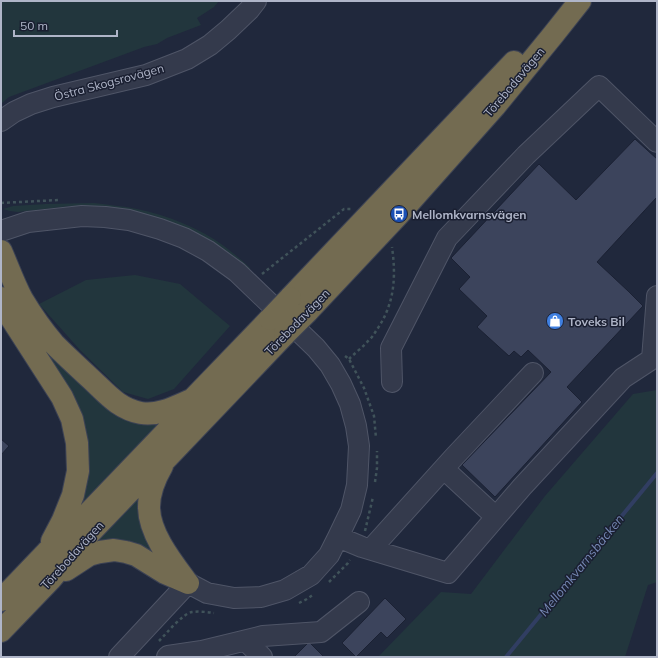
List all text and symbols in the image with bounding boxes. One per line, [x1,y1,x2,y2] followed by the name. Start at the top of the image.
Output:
[14,12,117,38] scale bar
[20,18,48,33] text: 50 m
[480,44,548,120] street label: Törebodavägen
[53,60,165,104] street label: Östra Skogsrovägen
[389,204,409,224] bus stop icon: Mellomkvarnsvägen
[412,207,527,222] place label: Mellomkvarnsvägen
[261,286,333,358] street label: Törebodavägen
[545,311,565,331] shop icon: Toveks Bil
[568,314,625,329] place label: Toveks Bil
[535,511,627,619] water label: Mellomkvarnsbäcken
[37,518,107,592] street label: Törebodavägen

